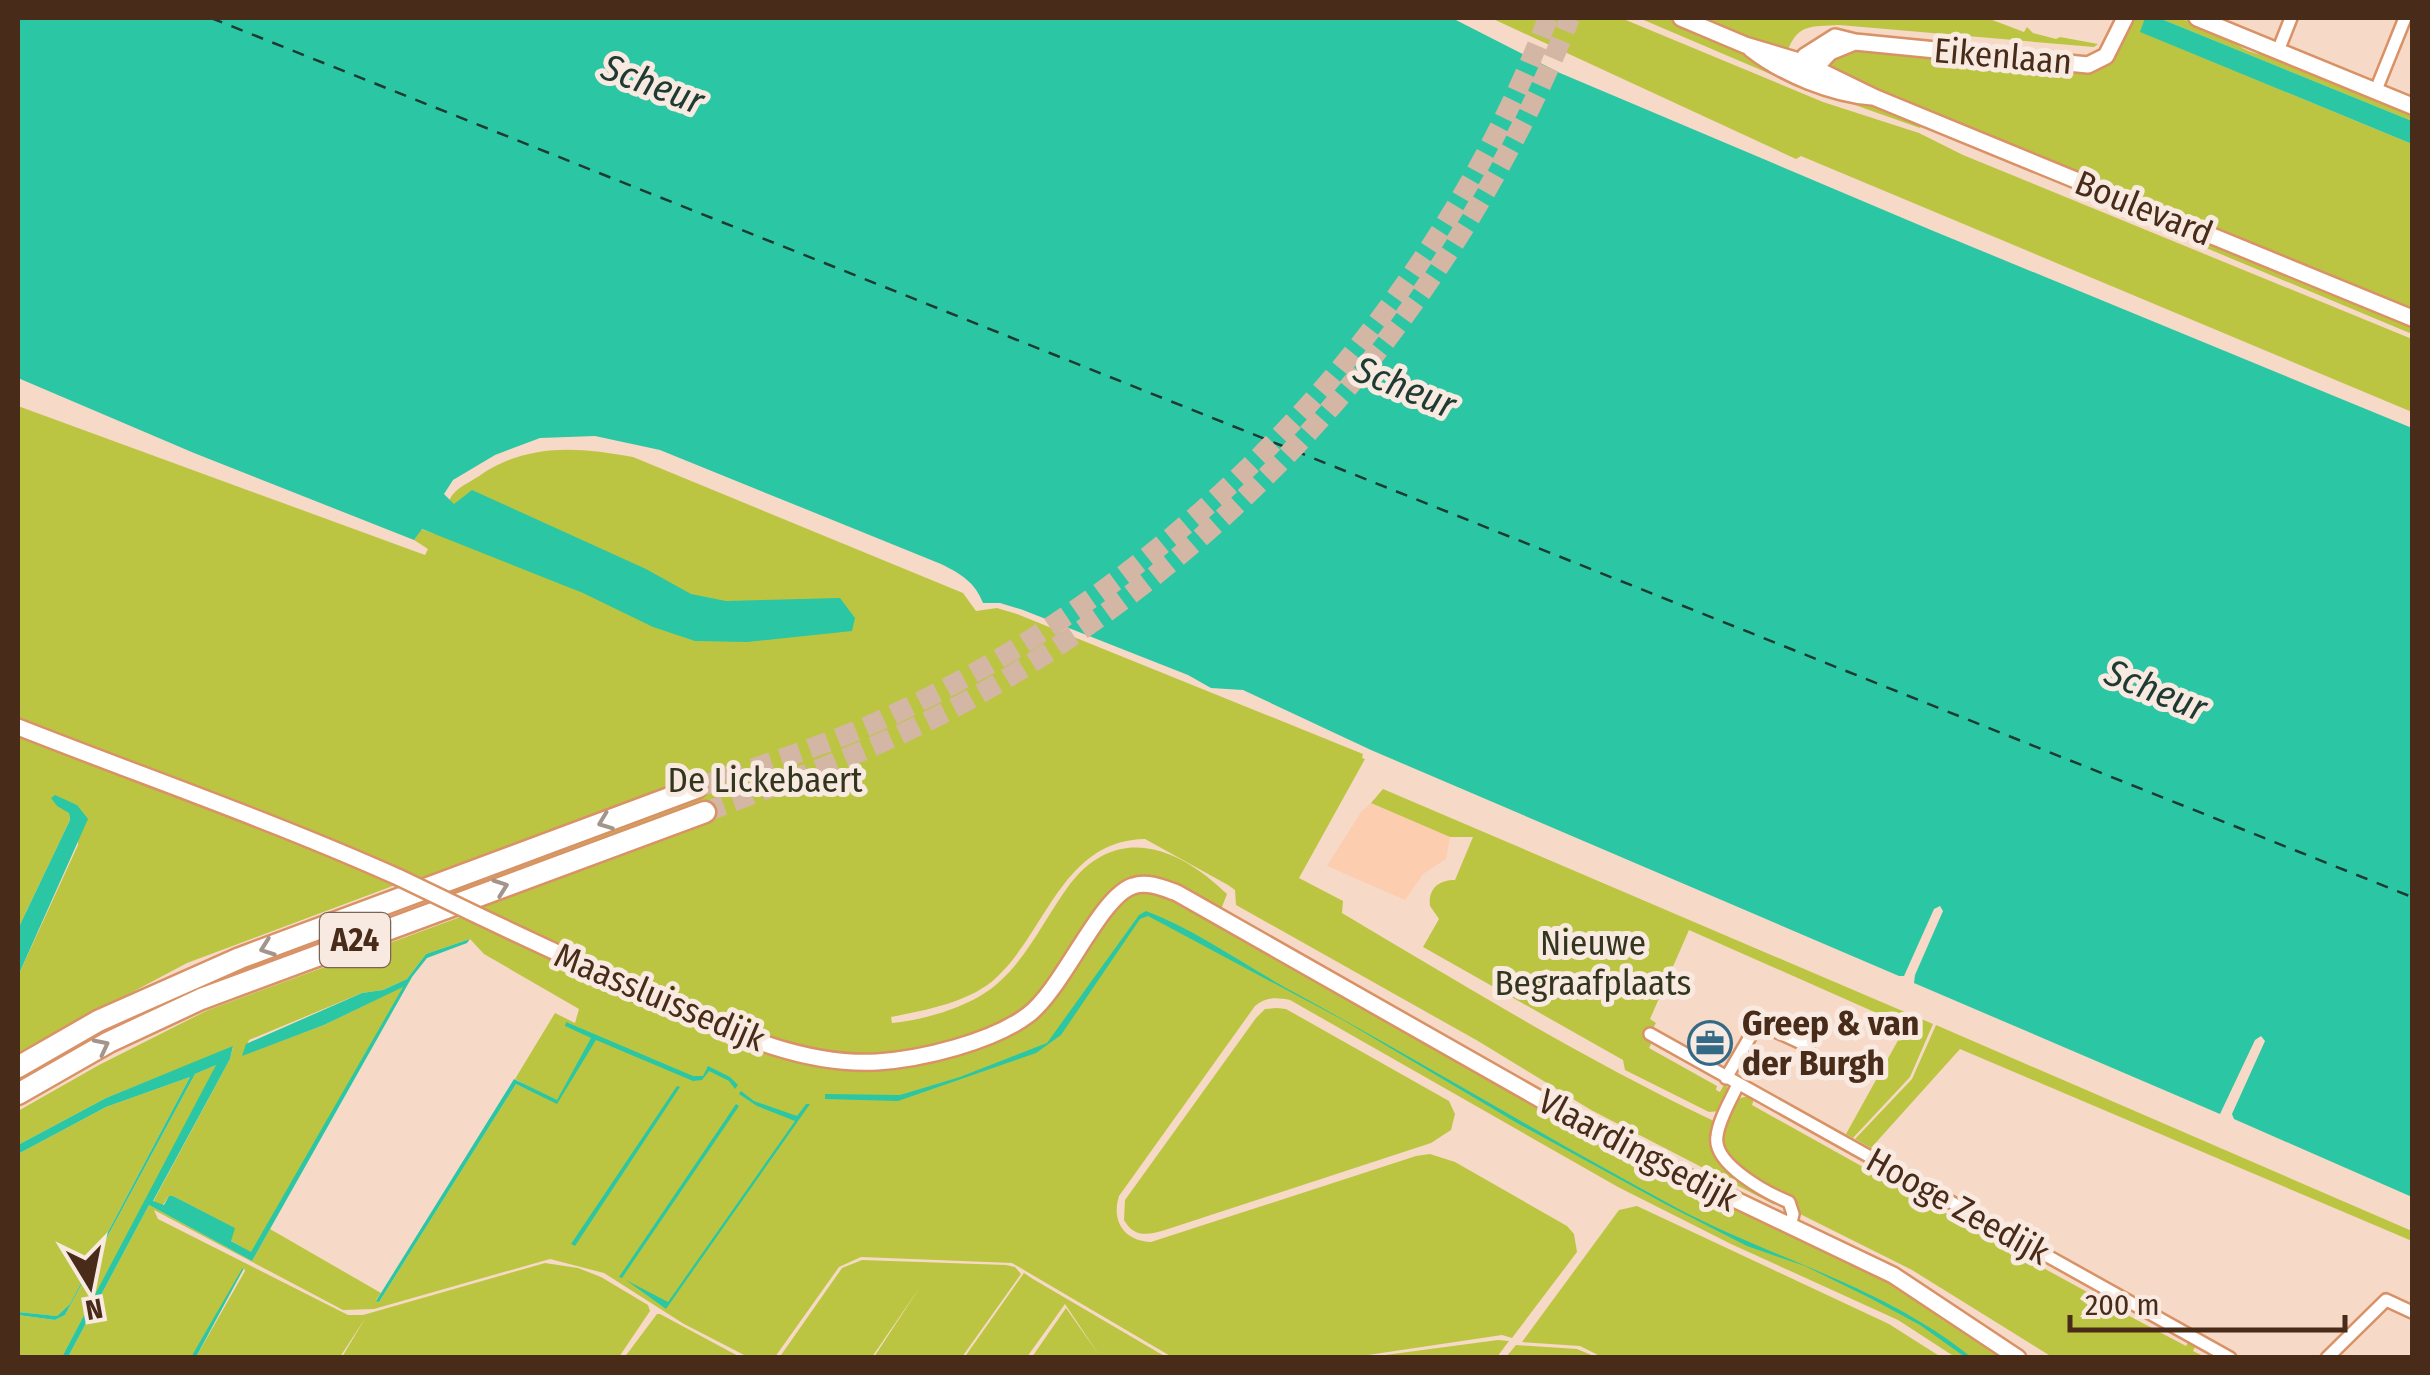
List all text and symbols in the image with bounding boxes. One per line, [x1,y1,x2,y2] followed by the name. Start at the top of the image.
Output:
[1932,29,2074,83] street label: Eikenlaan
[595,43,712,125] water label: Scheur
[2069,161,2219,255] street label: Boulevard
[1347,346,1464,429] water label: Scheur
[2098,649,2215,732] water label: Scheur
[668,759,863,801] park label: De Lickebaert
[597,810,614,830] one-way arrow
[492,878,509,899] one-way arrow
[320,913,390,967] road number: A24
[1494,922,1692,1004] park label: Nieuwe Begraafplaats
[549,934,772,1060] street label: Maassluissedijk
[260,936,277,956] one-way arrow
[1742,1002,1919,1084] place label: Greep & van der Burgh
[1687,1020,1733,1066] office icon: Greep & van der Burgh
[92,1039,110,1058] one-way arrow
[1531,1080,1745,1220] street label: Vlaardingsedijk
[1859,1139,2057,1274] street label: Hooge Zeedijk
[40,1235,140,1335] north arrow
[2070,1270,2345,1332] scale bar
[2085,1287,2160,1323] text: 200 m
[83,1291,105,1327] text: N

